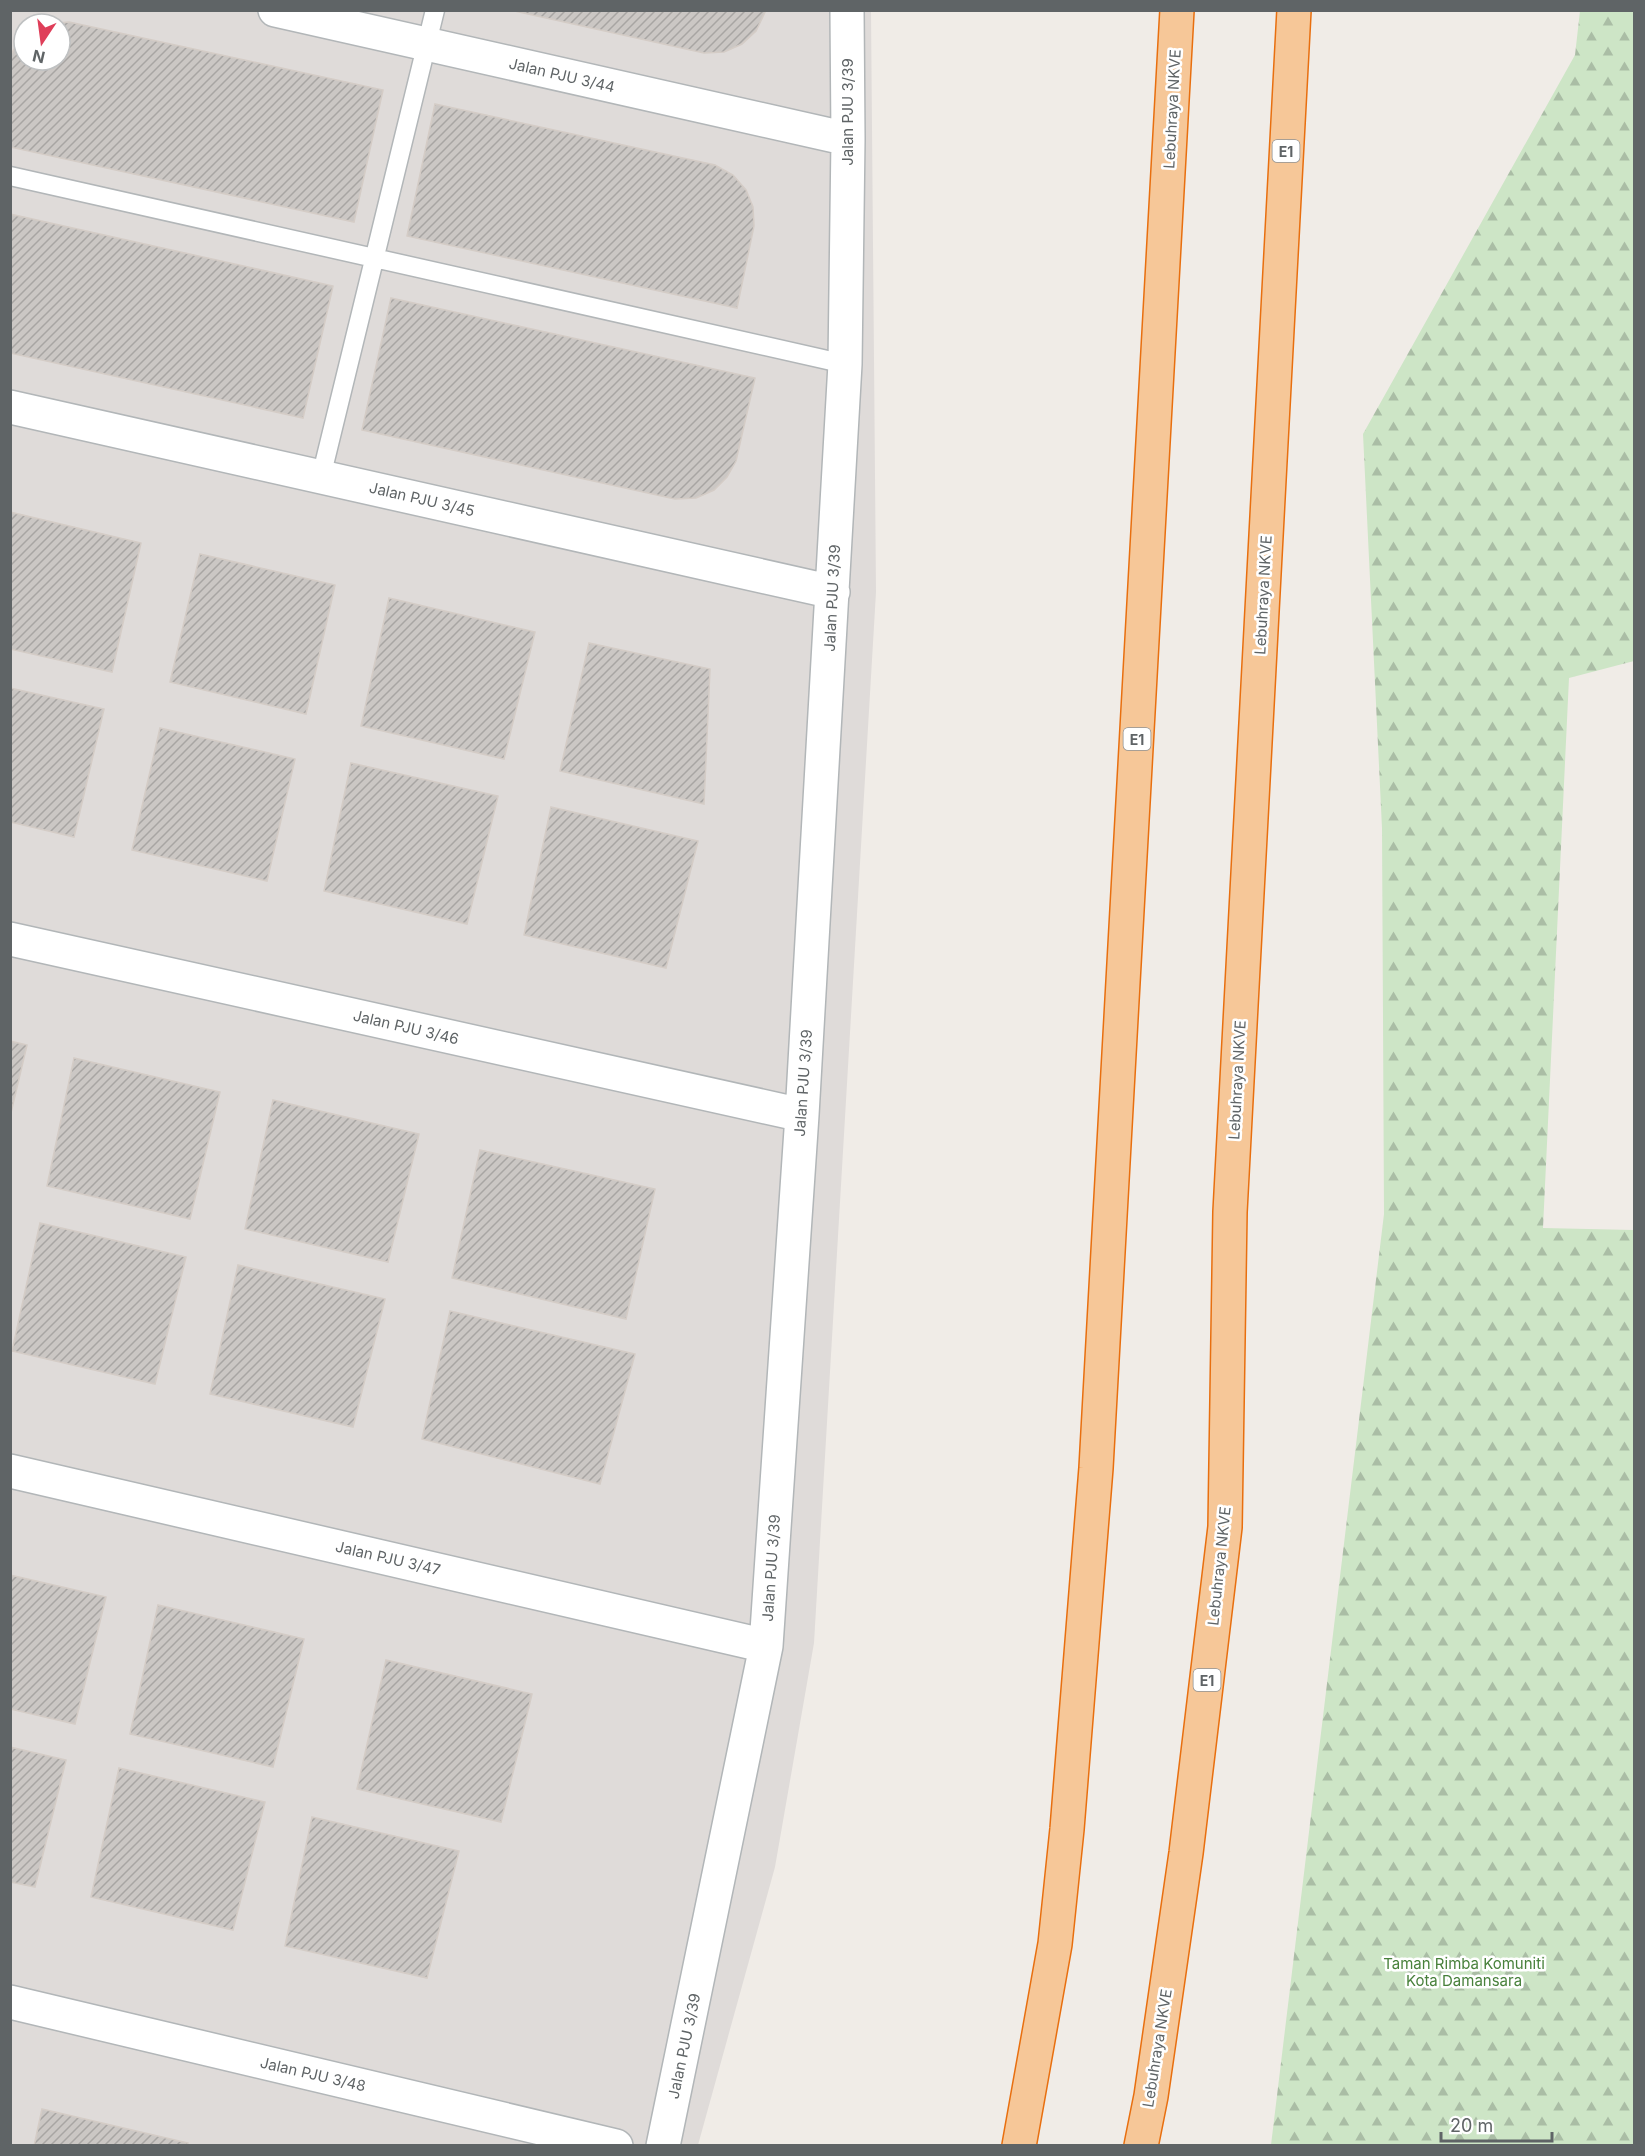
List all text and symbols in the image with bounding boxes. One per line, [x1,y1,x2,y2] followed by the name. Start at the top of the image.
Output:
[12,12,72,72] north arrow
[30,45,47,68] text: N
[1159,49,1185,169] street label: Lebuhraya NKVE
[507,54,617,96] street label: Jalan PJU 3/44
[838,58,857,166] street label: Jalan PJU 3/39
[1272,140,1300,162] road number: E1
[367,478,477,520] street label: Jalan PJU 3/45
[1250,535,1276,655] street label: Lebuhraya NKVE
[820,544,844,652] street label: Jalan PJU 3/39
[1124,728,1150,750] road number: E1
[351,1006,461,1048] street label: Jalan PJU 3/46
[1224,1020,1250,1140] street label: Lebuhraya NKVE
[790,1029,816,1137] street label: Jalan PJU 3/39
[1203,1505,1235,1627] street label: Lebuhraya NKVE
[758,1514,784,1622] street label: Jalan PJU 3/39
[334,1537,442,1579] street label: Jalan PJU 3/47
[1194,1669,1220,1691] road number: E1
[1383,1954,1545,1990] park label: Taman Rimba Komuniti Kota Damansara
[1138,1987,1176,2109] street label: Lebuhraya NKVE
[664,1991,704,2101] street label: Jalan PJU 3/39
[258,2053,368,2095] street label: Jalan PJU 3/48
[1441,2105,1552,2143] scale bar
[1450,2115,1493,2136] text: 20 m

